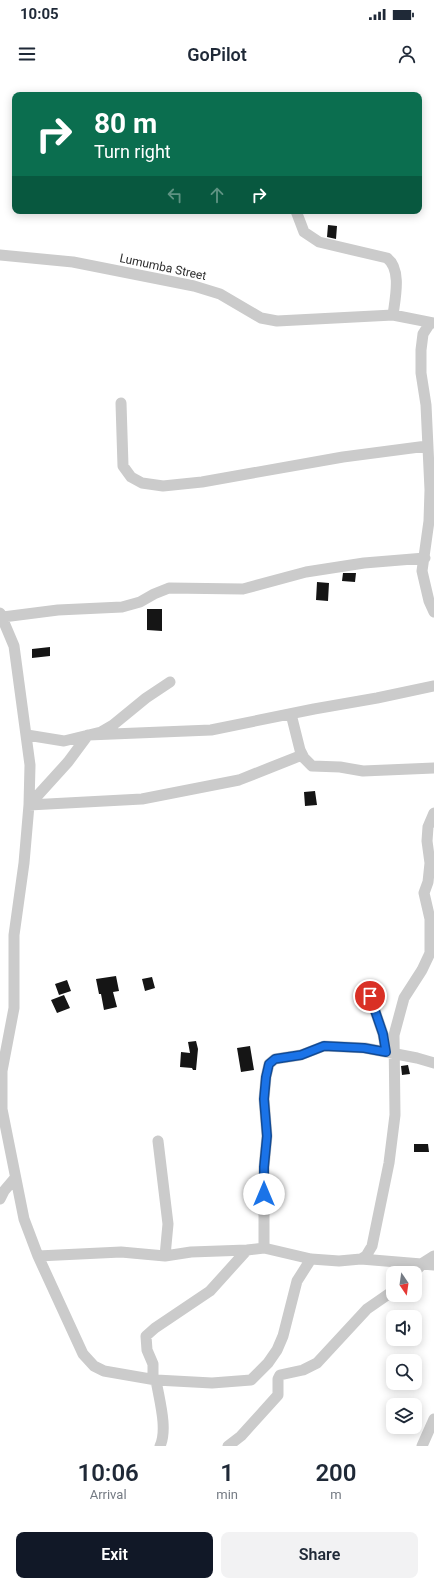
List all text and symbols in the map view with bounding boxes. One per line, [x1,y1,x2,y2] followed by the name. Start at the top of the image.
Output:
[20,5,59,23] text: 10:05
[16,43,38,65] icon: menu
[396,43,418,65] icon: person
[187,44,247,65] text: GoPilot
[94,107,157,140] text: 80 m
[28,108,80,160] icon: right
[94,141,171,162] text: Turn right
[164,184,186,206] icon: left
[206,184,228,206] icon: ahead
[248,184,270,206] icon: right
[118,251,208,283] street label: Lumumba Street
[353,979,387,1013] pin
[359,985,381,1007] icon: arrive
[243,1173,285,1215] position arrow
[386,1266,422,1302] north arrow
[386,1266,422,1434] map controls
[386,1310,422,1346] button: sound
[386,1354,422,1390] button: search
[386,1398,422,1434] button: layers
[77,1459,139,1487] text: 10:06
[220,1459,234,1487] text: 1
[315,1459,357,1487] text: 200
[90,1487,127,1502] text: Arrival
[216,1487,238,1502] text: min
[330,1487,342,1502] text: m
[16,1532,213,1578] button: Exit
[221,1532,418,1578] button: Share

